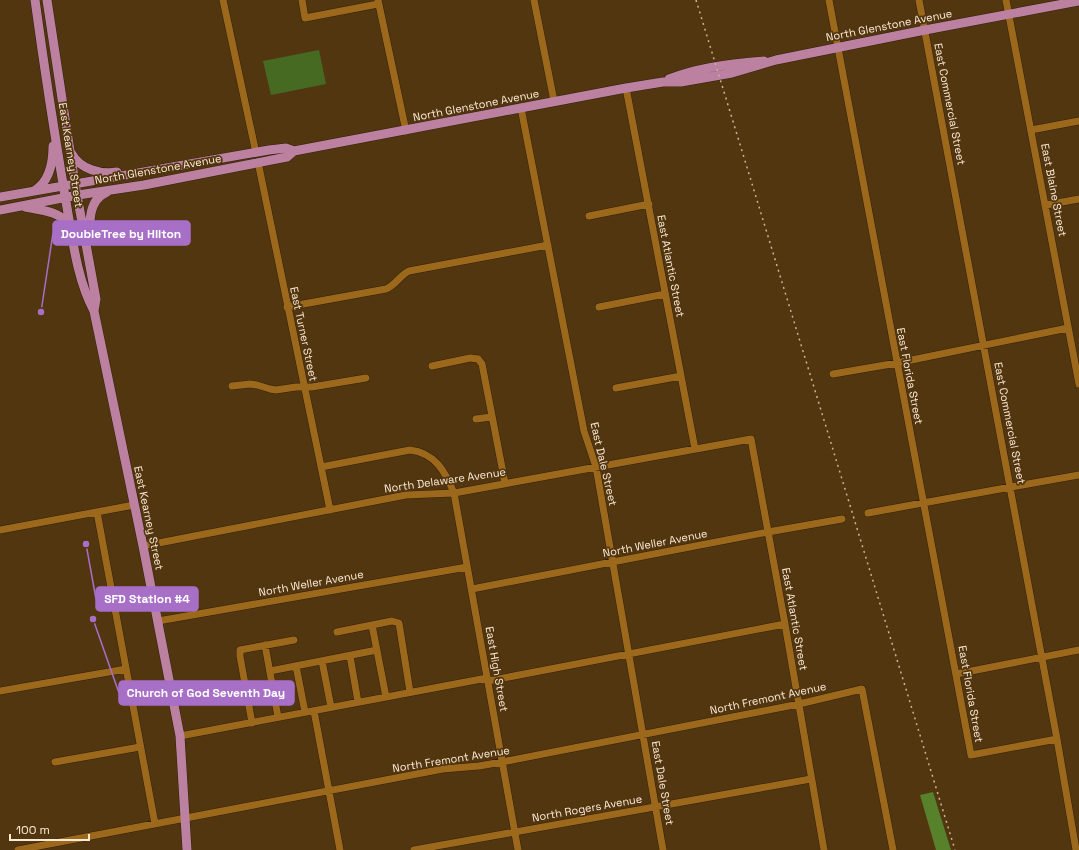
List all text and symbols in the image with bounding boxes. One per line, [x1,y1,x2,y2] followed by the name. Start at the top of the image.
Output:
[825,6,953,44] street label: North Glenstone Avenue
[931,42,969,166] street label: East Commercial Street
[412,86,540,124] street label: North Glenstone Avenue
[56,102,86,208] street label: East Kearney Street
[1038,142,1070,238] street label: East Blaine Street
[94,151,222,187] street label: North Glenstone Avenue
[654,214,688,318] street label: East Atlantic Street
[53,221,190,245] callout: DoubleTree by Hilton
[61,226,181,242] text: DoubleTree by Hilton
[287,286,321,382] street label: East Turner Street
[894,326,926,426] street label: East Florida Street
[991,361,1029,485] street label: East Commercial Street
[588,421,620,507] street label: East Dale Street
[131,465,167,571] street label: East Kearney Street
[383,465,507,495] street label: North Delaware Avenue
[601,526,709,560] street label: North Weller Avenue
[257,567,365,599] street label: North Weller Avenue
[779,567,811,671] street label: East Atlantic Street
[96,587,198,611] callout: SFD Station #4
[104,591,190,607] text: SFD Station #4
[483,625,511,713] street label: East High Street
[956,644,986,744] street label: East Florida Street
[708,679,828,717] street label: North Fremont Avenue
[119,681,294,705] callout: Church of God Seventh Day
[127,685,285,701] text: Church of God Seventh Day
[649,740,677,826] street label: East Dale Street
[391,743,511,775] street label: North Fremont Avenue
[531,791,643,825] street label: North Rogers Avenue
[10,816,89,842] scale bar
[16,822,50,838] text: 100 m

